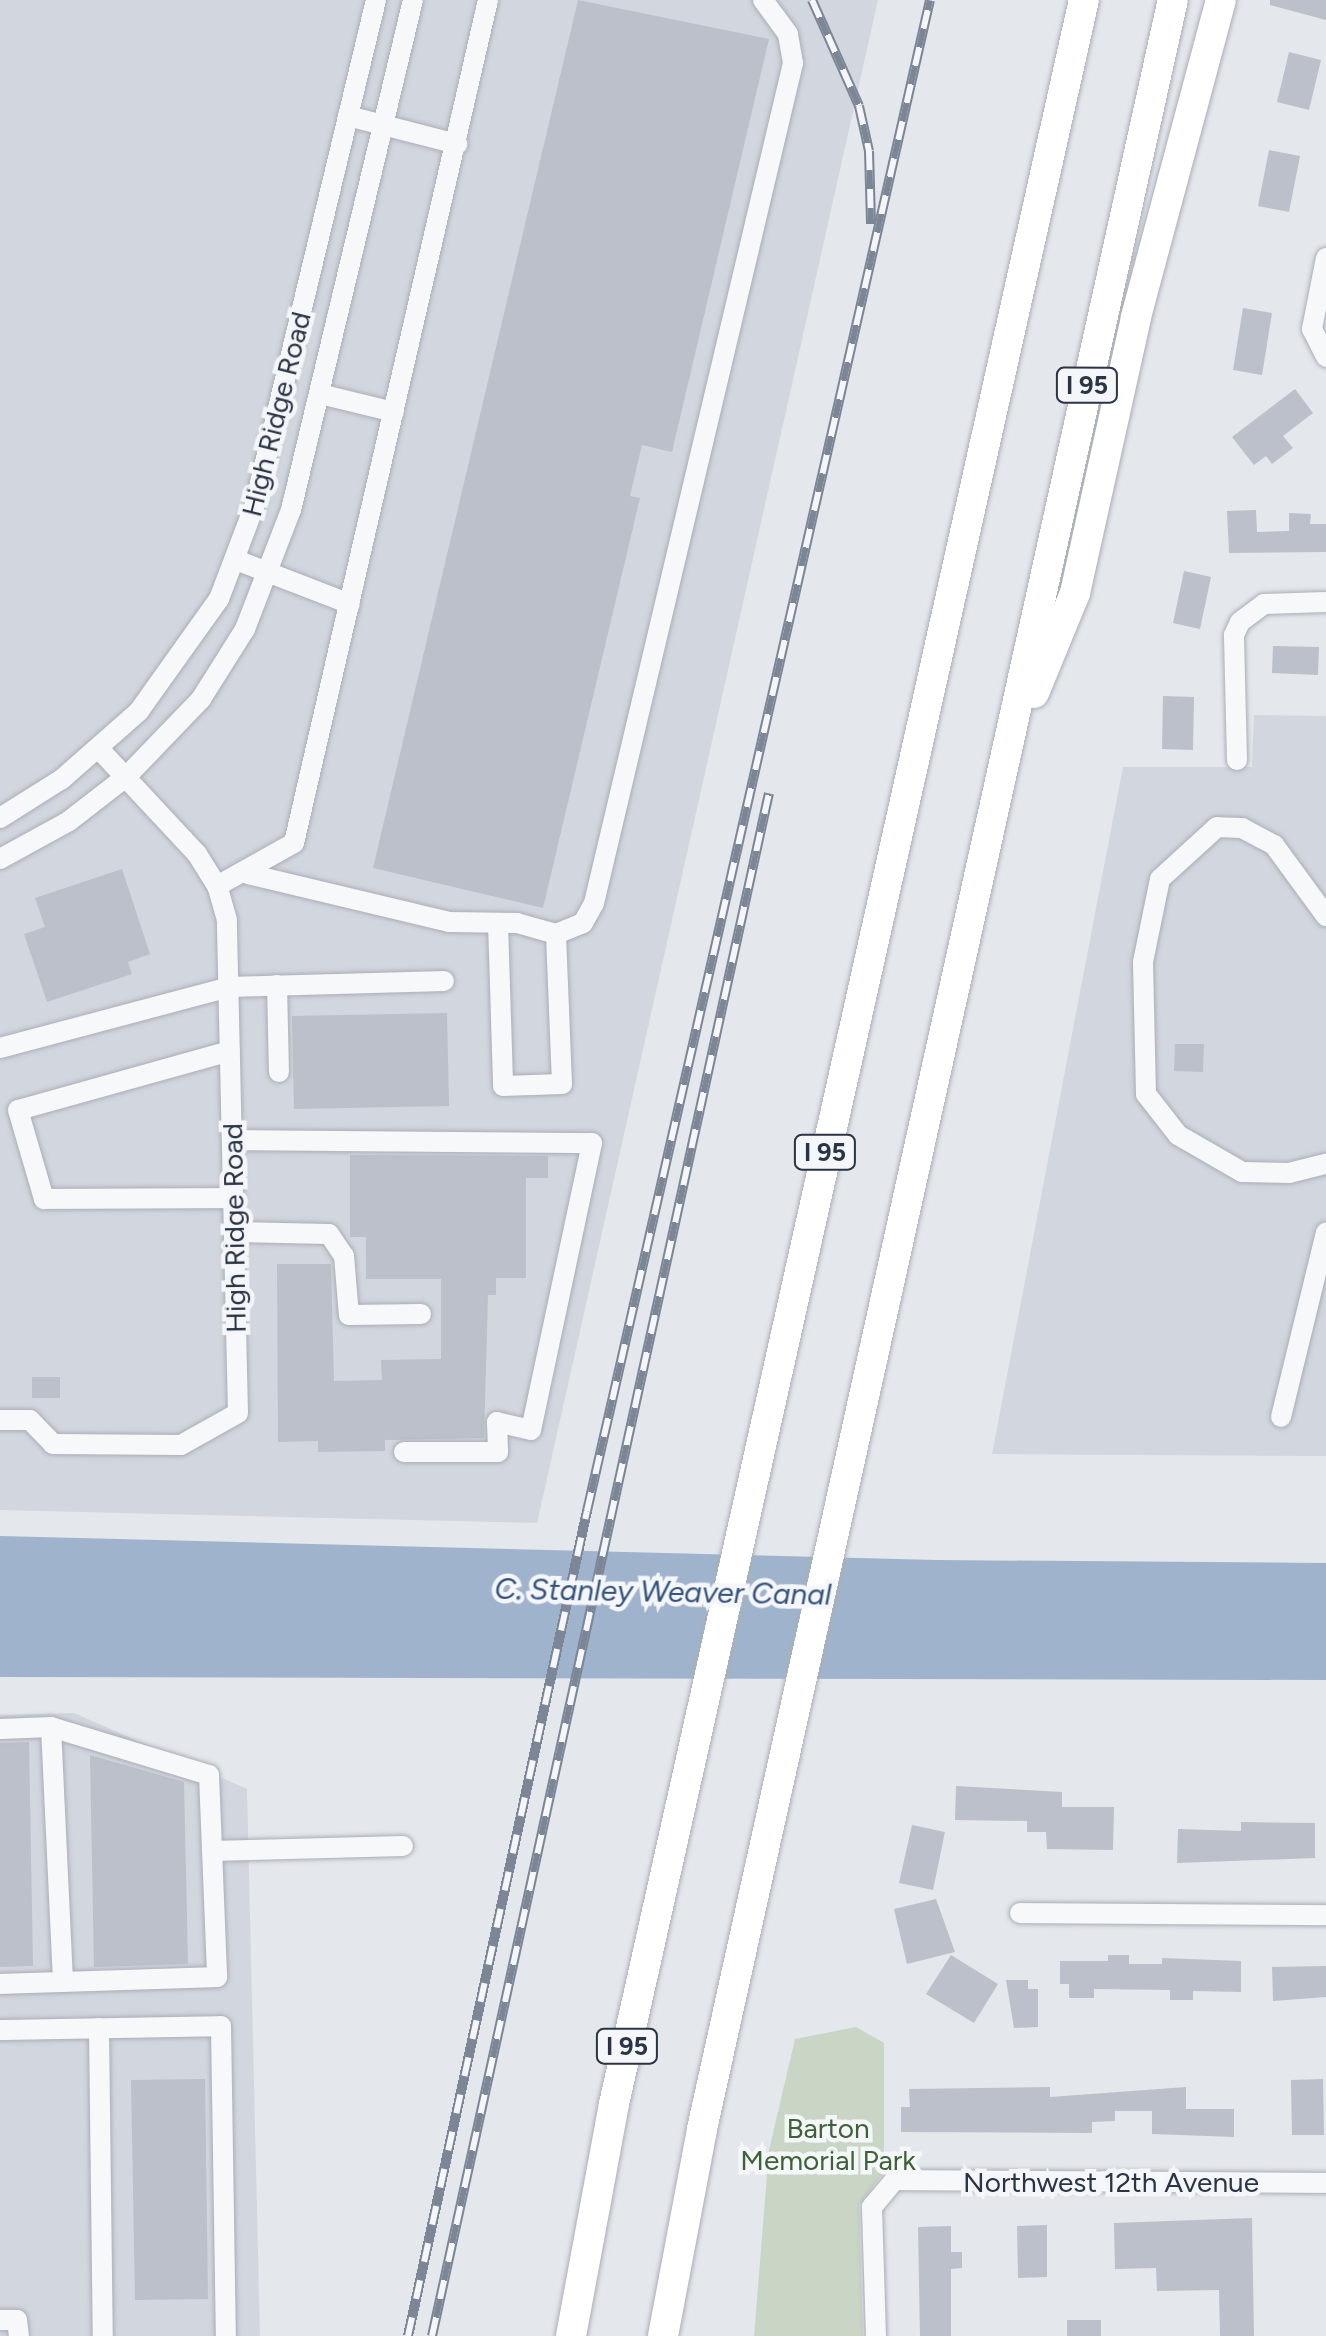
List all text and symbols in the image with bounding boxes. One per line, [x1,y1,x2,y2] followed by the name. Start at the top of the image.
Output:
[234,308,318,520] street label: High Ridge Road
[1054,365,1120,405] road number: I 95
[215,1123,253,1333] street label: High Ridge Road
[792,1132,858,1172] road number: I 95
[494,1571,832,1613] water label: C. Stanley Weaver Canal
[594,2026,660,2066] road number: I 95
[740,2111,916,2177] park label: Barton Memorial Park
[963,2165,1259,2199] street label: Northwest 12th Avenue

